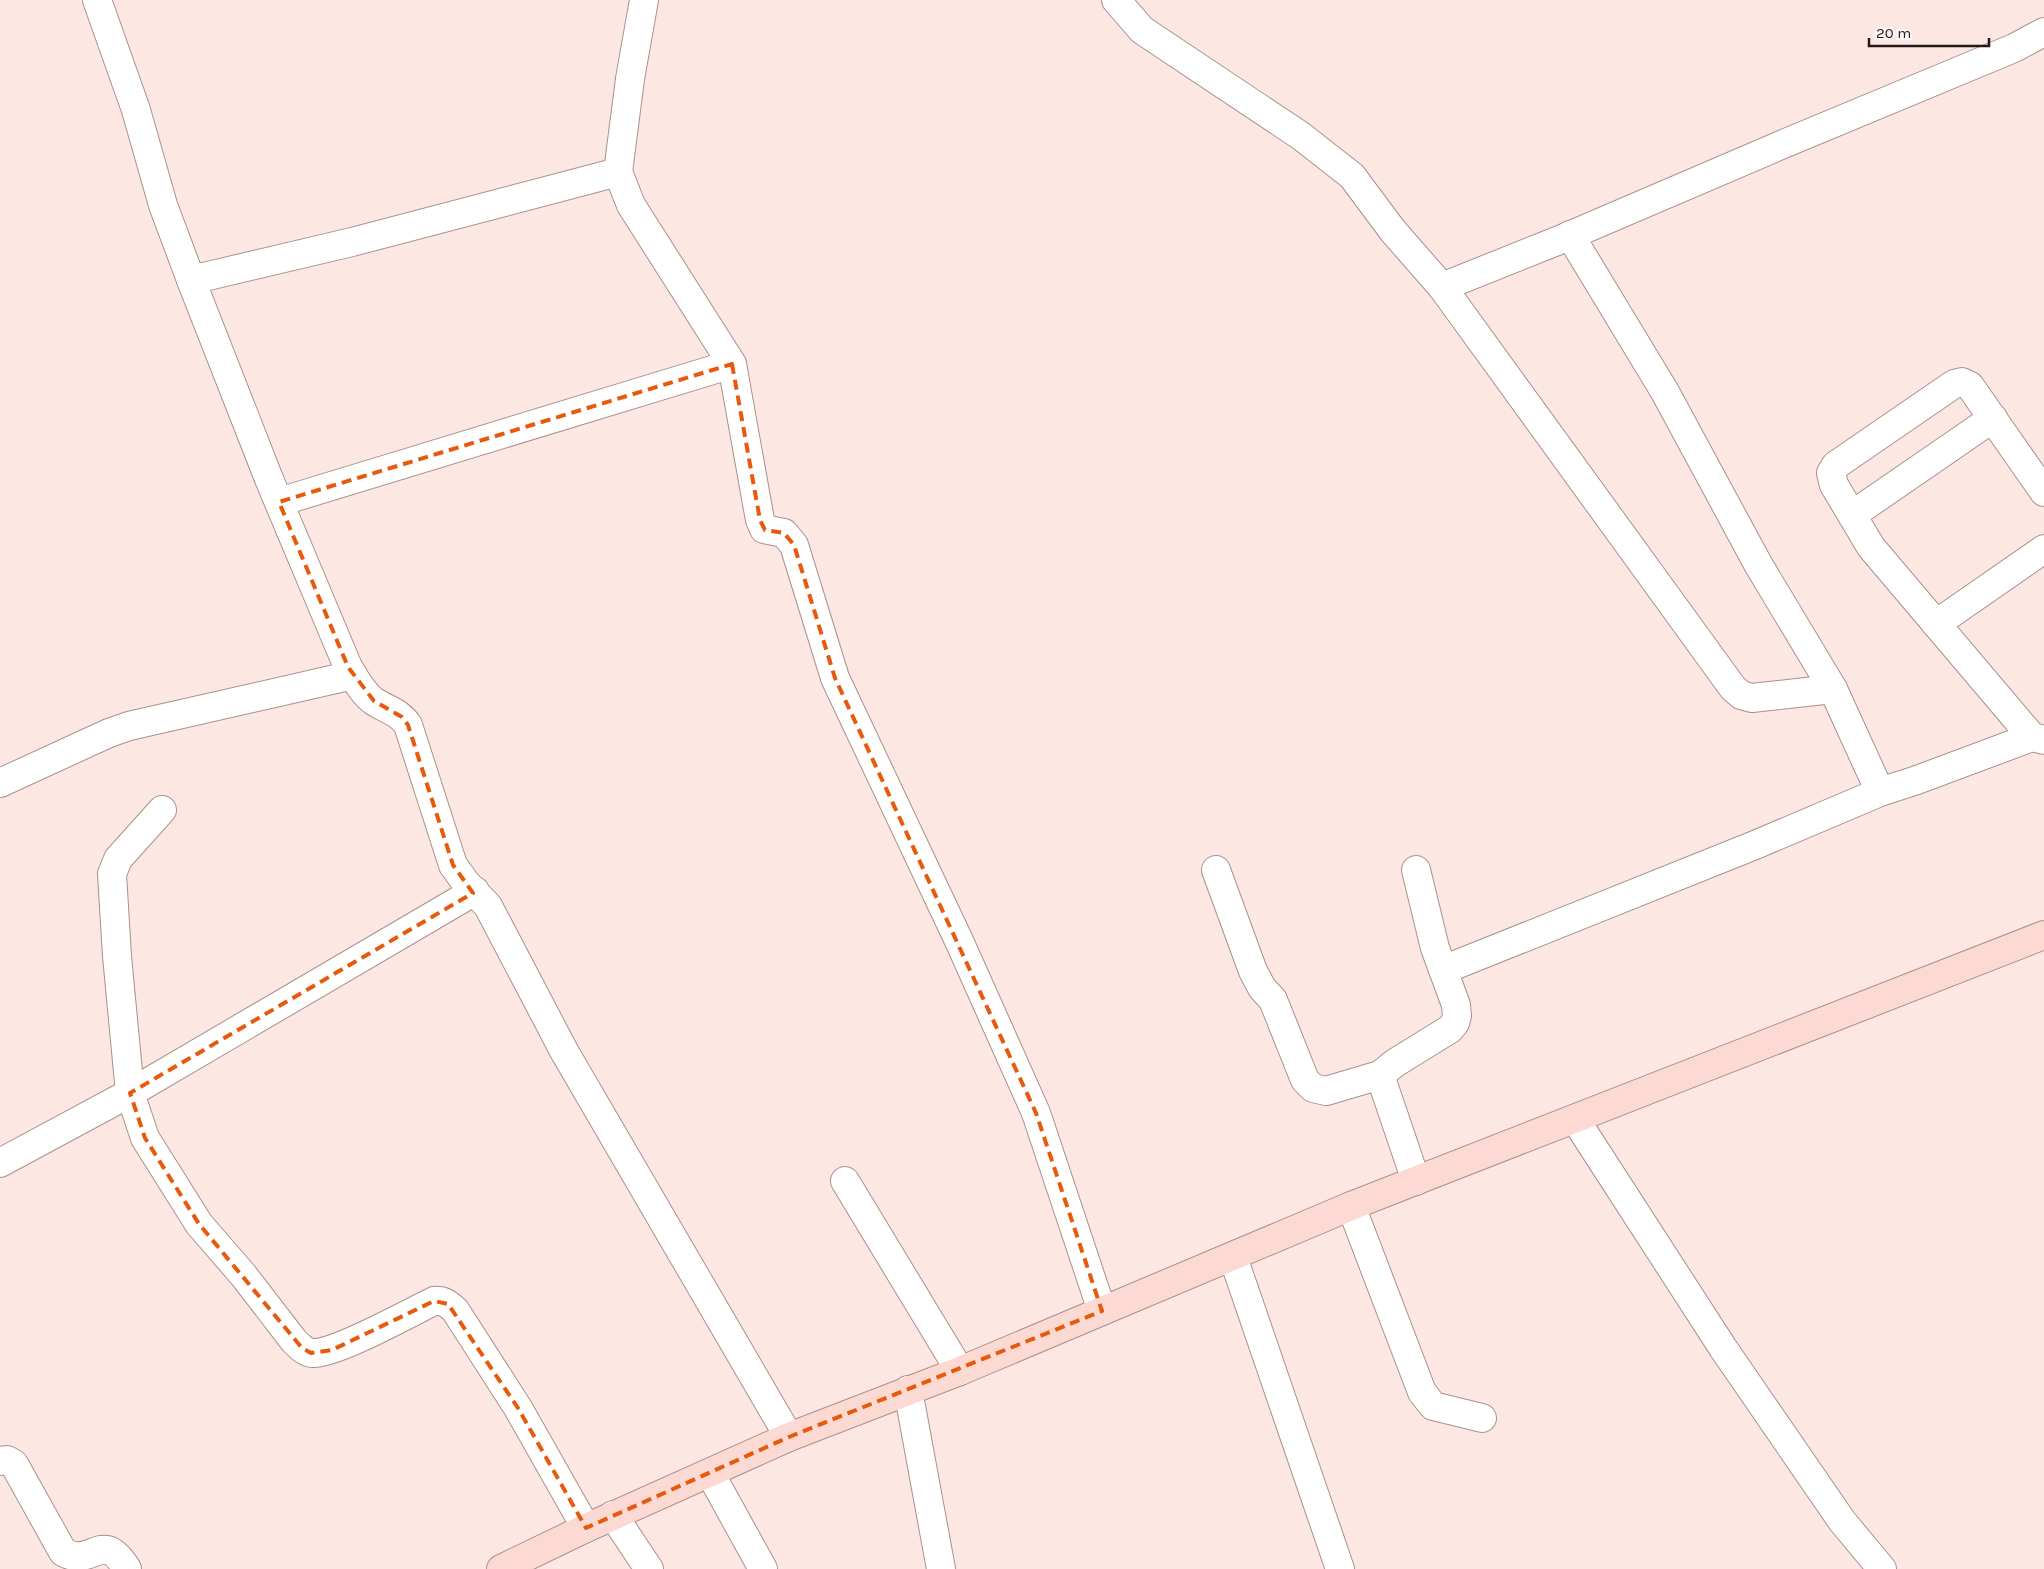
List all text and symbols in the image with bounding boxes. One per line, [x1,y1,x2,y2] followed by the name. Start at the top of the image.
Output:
[1869,15,1989,47] scale bar
[1876,24,1911,42] text: 20 m

